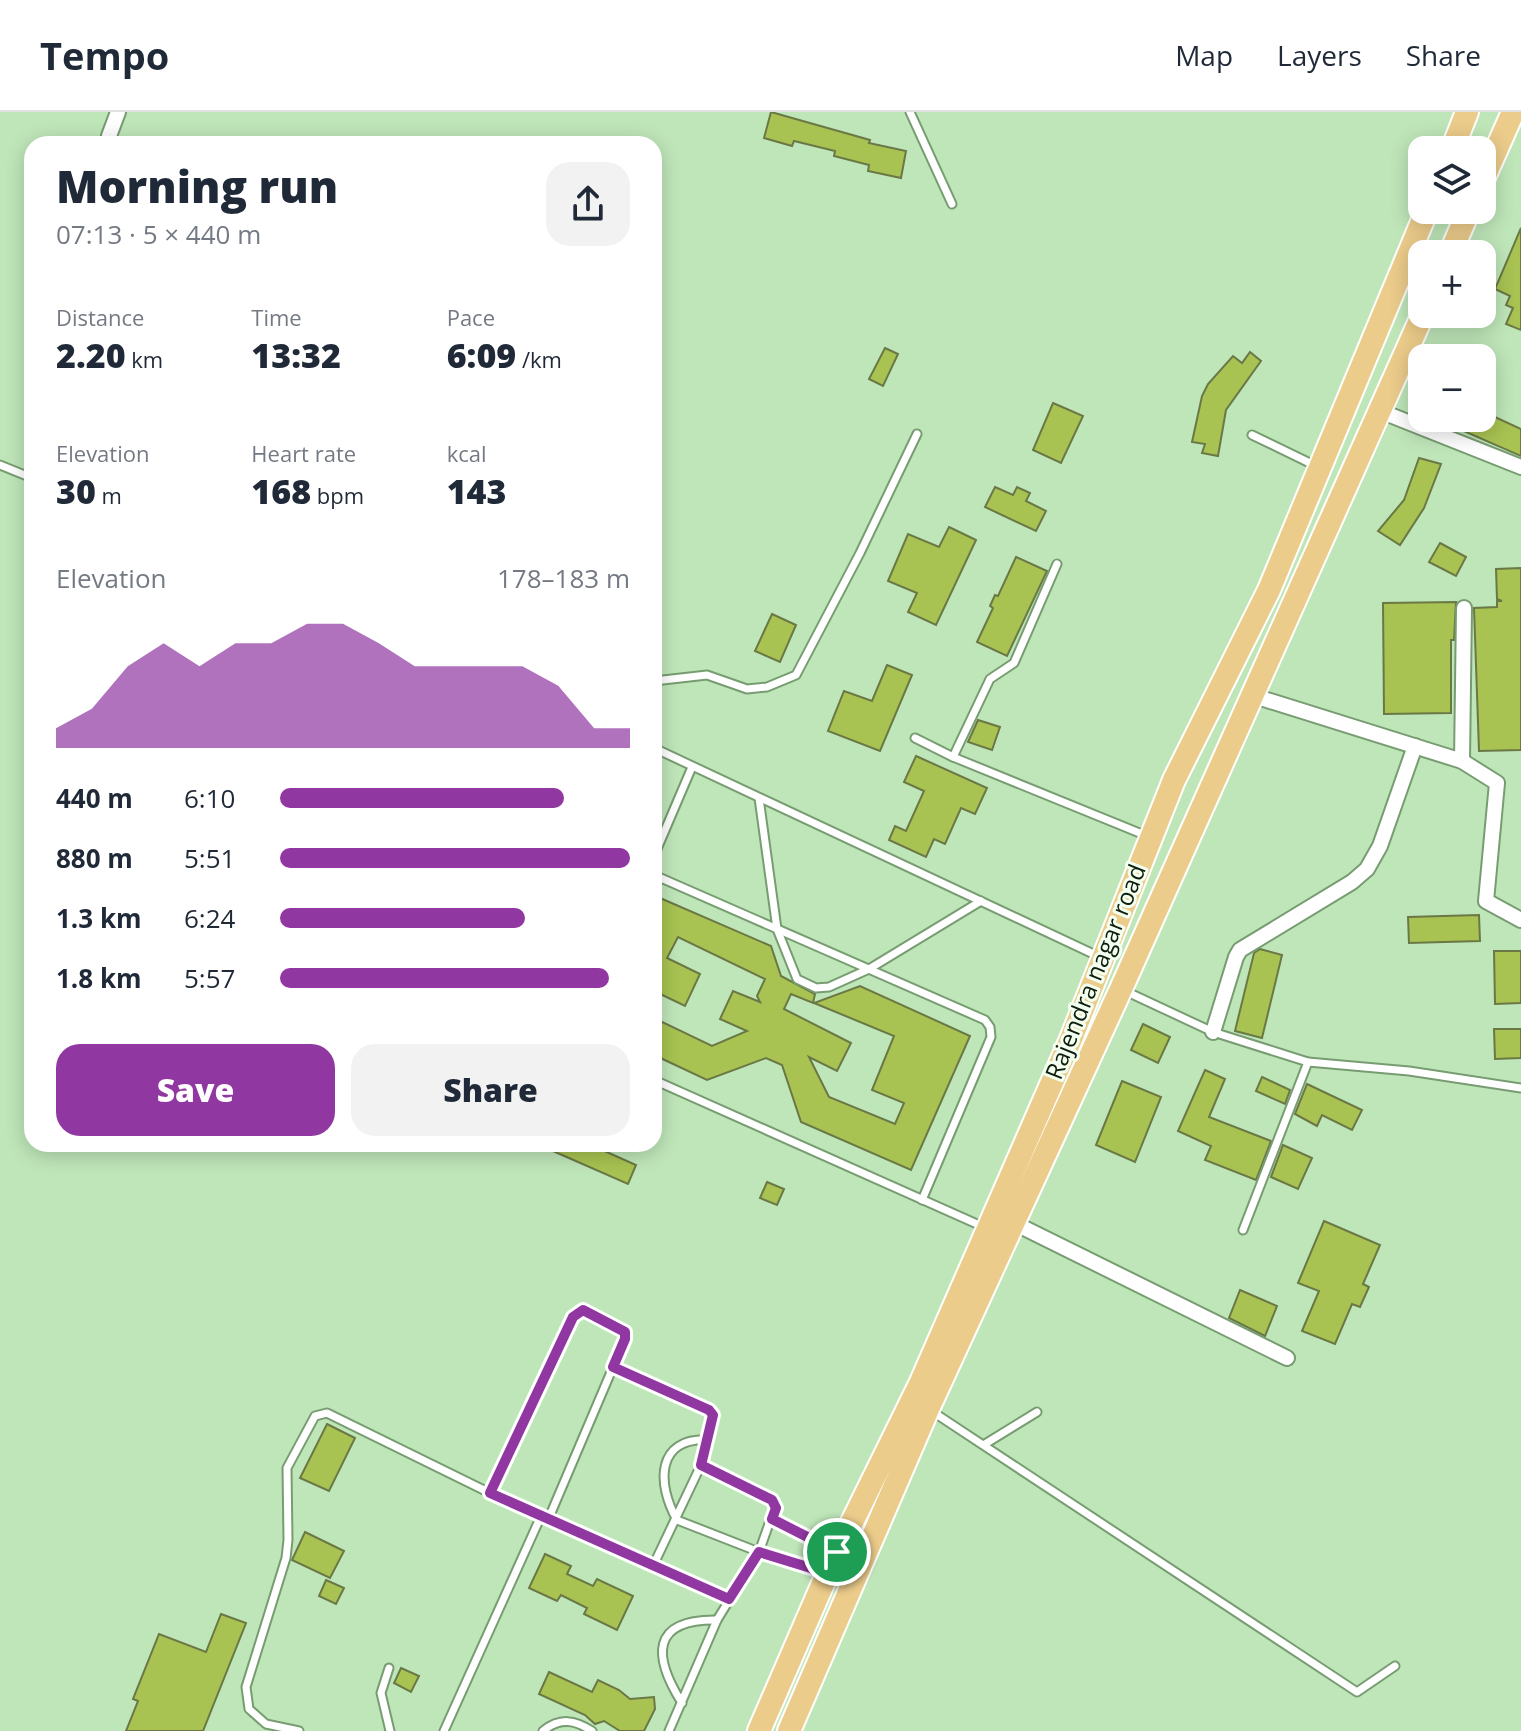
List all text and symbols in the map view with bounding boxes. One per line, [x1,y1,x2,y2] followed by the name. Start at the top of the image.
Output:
[40,29,169,81] text: Tempo
[1175,36,1233,74] text: Map
[1277,36,1362,74] text: Layers
[1406,36,1481,74] text: Share
[1408,136,1496,432] map controls
[1408,136,1496,224] button: layers
[56,156,338,216] text: Morning run
[546,162,630,246] button: share
[56,216,261,252] text: 07:13 · 5 × 440 m
[1408,240,1496,328] button: +
[56,302,144,332] text: Distance
[251,302,302,332] text: Time
[447,302,495,332] text: Pace
[56,332,126,378] text: 2.20
[251,332,341,378] text: 13:32
[447,332,516,378] text: 6:09
[126,344,163,374] text: km
[516,344,562,374] text: /km
[1408,344,1496,432] button: −
[56,438,149,468] text: Elevation
[251,438,356,468] text: Heart rate
[447,438,487,468] text: kcal
[56,468,96,514] text: 30
[251,468,311,514] text: 168
[447,468,506,514] text: 143
[96,480,122,510] text: m
[311,480,364,510] text: bpm
[56,560,166,596] text: Elevation
[497,560,630,596] text: 178–183 m
[56,780,133,816] text: 440 m
[184,780,235,816] text: 6:10
[56,840,133,876] text: 880 m
[184,840,235,876] text: 5:51
[1036,859,1153,1084] street label: Rajendra nagar road
[56,900,142,936] text: 1.3 km
[184,900,235,936] text: 6:24
[56,960,142,996] text: 1.8 km
[184,960,235,996] text: 5:57
[56,1044,335,1136] button: Save
[351,1044,630,1136] button: Share
[803,1518,871,1586] pin
[815,1530,859,1574] icon: arrive

